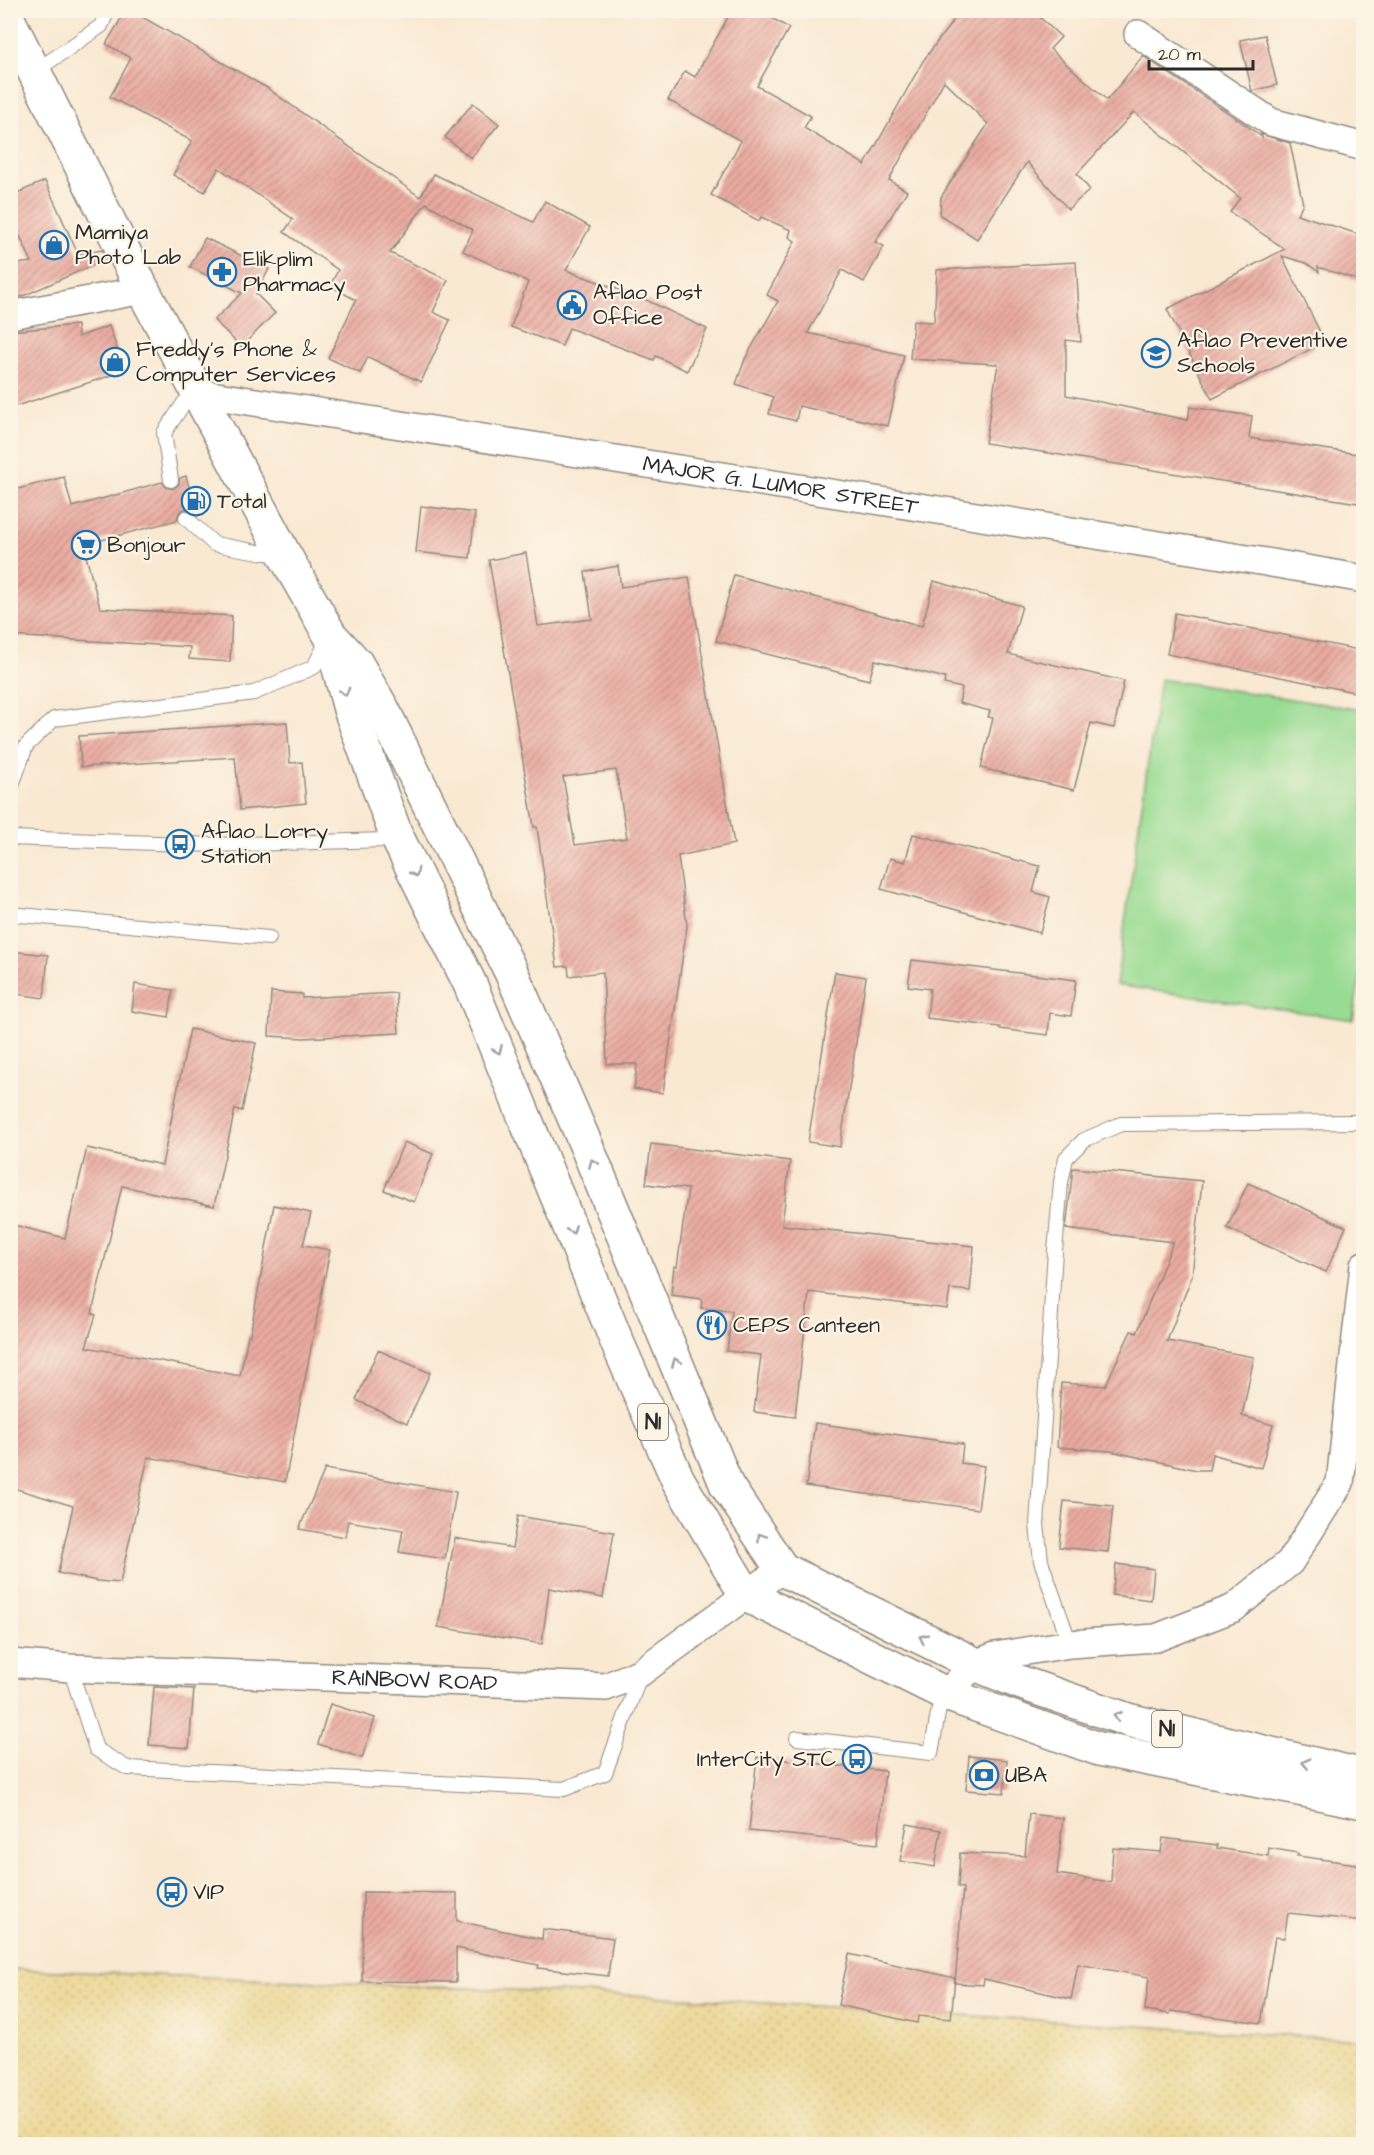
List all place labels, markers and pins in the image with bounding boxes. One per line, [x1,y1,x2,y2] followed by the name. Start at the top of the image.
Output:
[75,217,181,273] place label: Mamiya Photo Lab
[38,229,70,261] shop icon: Mamiya Photo Lab
[243,244,346,301] place label: Elikplim Pharmacy
[206,256,238,288] pharmacy icon: Elikplim Pharmacy
[593,277,702,333] place label: Aflao Post Office
[556,289,588,321] public building icon: Aflao Post Office
[1177,325,1348,381] place label: Aflao Preventive Schools
[136,334,336,390] place label: Freddy's Phone & Computer Services
[1140,337,1172,369] school or university icon: Aflao Preventive Schools
[99,346,131,378] shop icon: Freddy's Phone & Computer Services
[180,485,212,517] fuel station icon: Total
[217,486,267,517] place label: Total
[70,529,102,561] supermarket icon: Bonjour
[107,530,186,561] place label: Bonjour
[201,816,328,872] place label: Aflao Lorry Station
[164,828,196,860] bus stop icon: Aflao Lorry Station
[696,1309,728,1341] restaurant icon: CEPS Canteen
[733,1310,880,1341] place label: CEPS Canteen
[841,1743,873,1775] bus stop icon: InterCity STC
[697,1744,836,1776] place label: InterCity STC
[968,1759,1000,1791] bank icon: UBA
[1005,1760,1047,1791] place label: UBA
[156,1876,188,1908] bus stop icon: VIP
[193,1877,224,1908] place label: VIP

